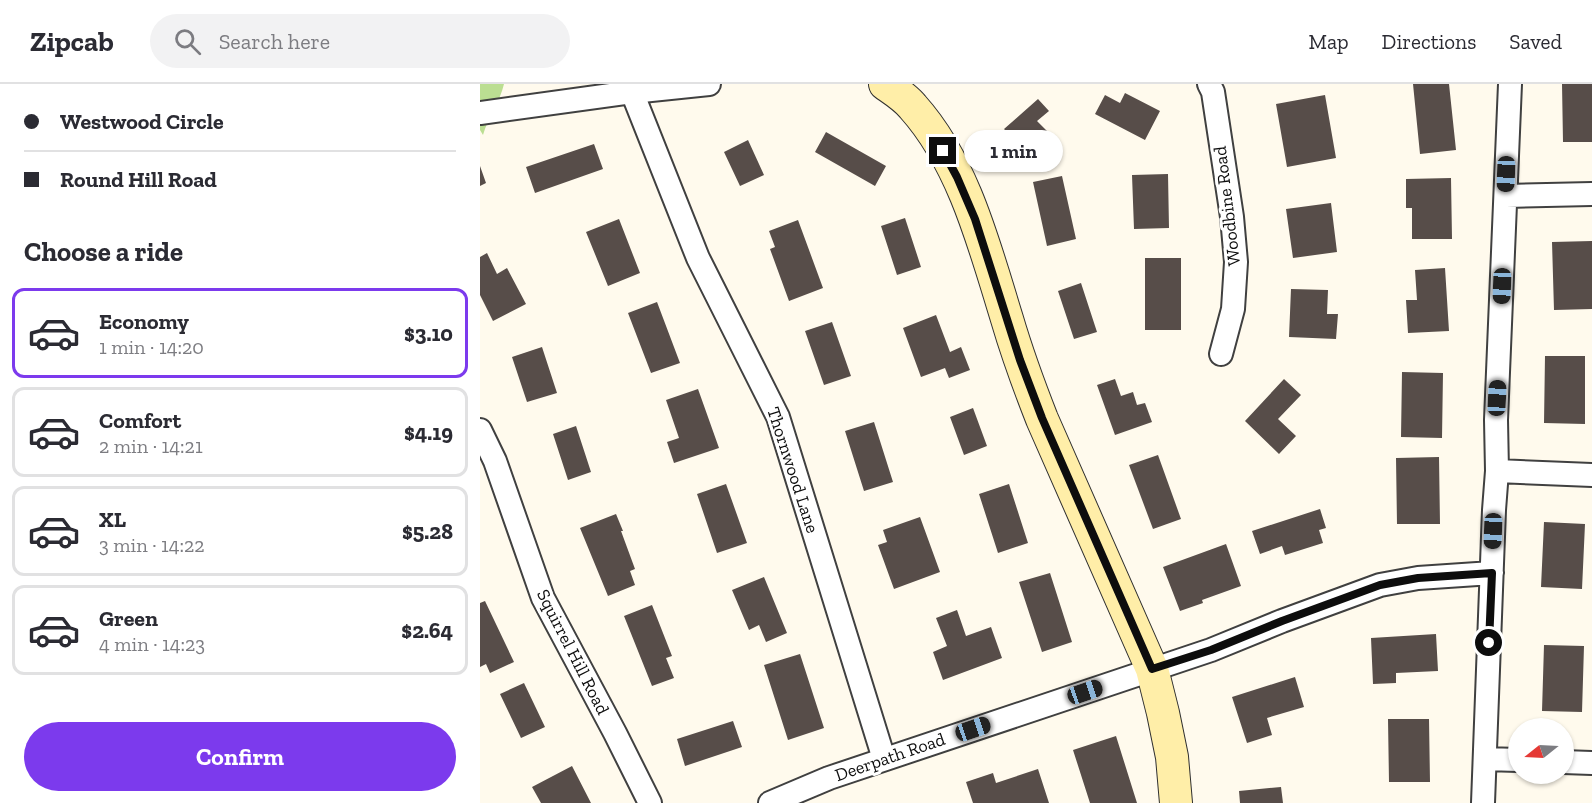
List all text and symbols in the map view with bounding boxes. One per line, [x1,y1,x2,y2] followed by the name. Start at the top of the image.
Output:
[150,14,570,68] search box
[30,25,114,58] text: Zipcab
[171,25,204,58] icon: search
[219,28,330,55] text: Search here
[1309,29,1349,54] text: Map
[1382,29,1476,54] text: Directions
[1509,29,1562,54] text: Saved
[60,108,224,135] text: Westwood Circle
[964,130,1063,172] callout: 1 min
[929,137,956,164] route end
[990,139,1037,163] text: 1 min
[1209,145,1245,267] street label: Woodbine Road
[1496,156,1516,192] car
[60,166,217,193] text: Round Hill Road
[24,236,183,268] text: Choose a ride
[1492,268,1512,304] car
[27,306,81,360] icon: car
[99,308,189,335] text: Economy
[404,320,453,347] text: $3.10
[99,335,204,359] text: 1 min · 14:20
[1487,380,1507,416] car
[762,404,824,536] street label: Thornwood Lane
[27,405,81,459] icon: car
[99,407,181,434] text: Comfort
[404,419,453,446] text: $4.19
[99,434,203,458] text: 2 min · 14:21
[27,504,81,558] icon: car
[99,506,126,533] text: XL
[1483,513,1503,549] car
[402,518,453,545] text: $5.28
[99,533,205,557] text: 3 min · 14:22
[532,586,614,718] street label: Squirrel Hill Road
[27,603,81,657] icon: car
[99,605,158,632] text: Green
[401,617,453,644] text: $2.64
[1475,629,1502,656] route start
[99,632,205,656] text: 4 min · 14:23
[1065,678,1105,706] car
[953,715,993,743] car
[1508,718,1574,784] north arrow
[1508,718,1574,784] map controls
[24,722,456,791] button: Confirm
[832,728,948,786] street label: Deerpath Road

